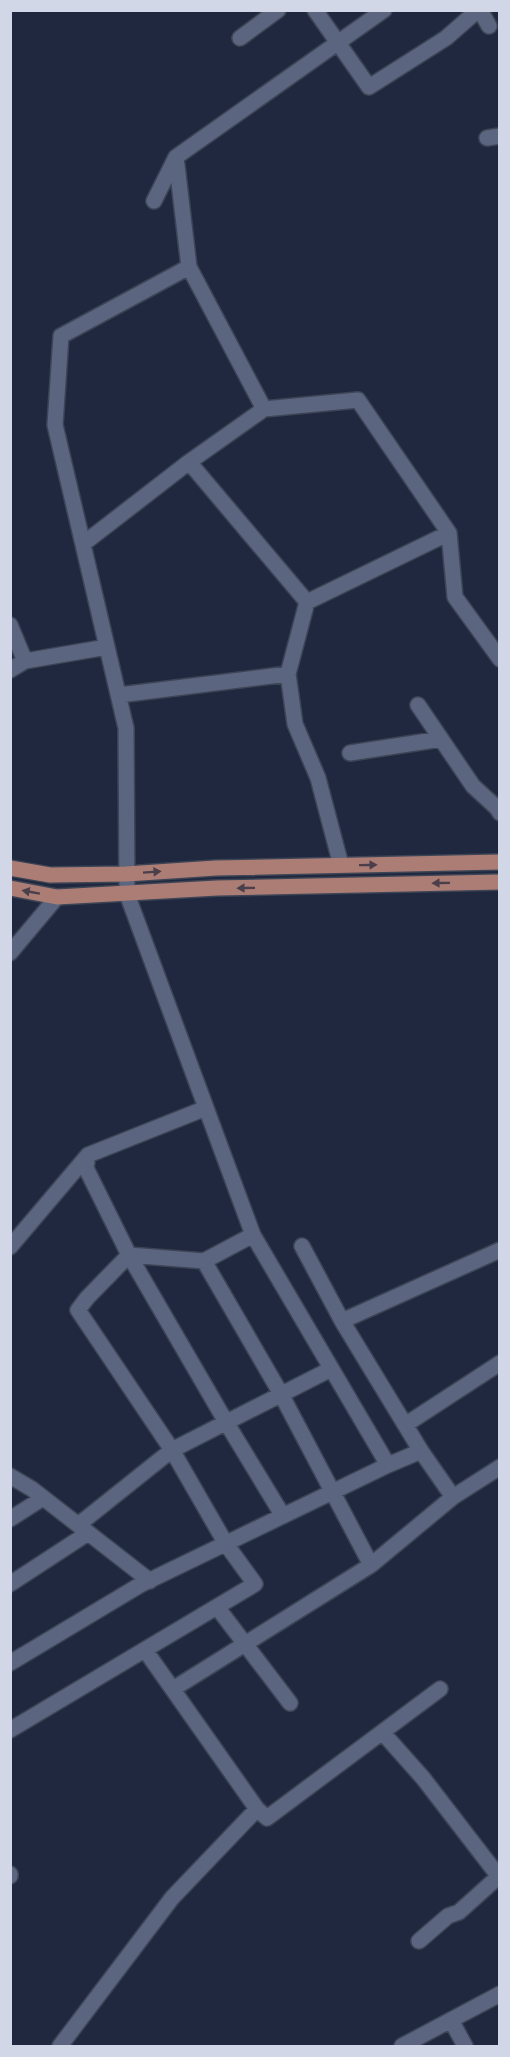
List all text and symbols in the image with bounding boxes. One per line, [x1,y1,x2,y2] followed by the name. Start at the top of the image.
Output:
[359,860,378,869] one-way arrow
[143,867,162,877] one-way arrow
[432,879,451,888] one-way arrow
[237,883,256,893] one-way arrow
[21,887,40,896] one-way arrow

